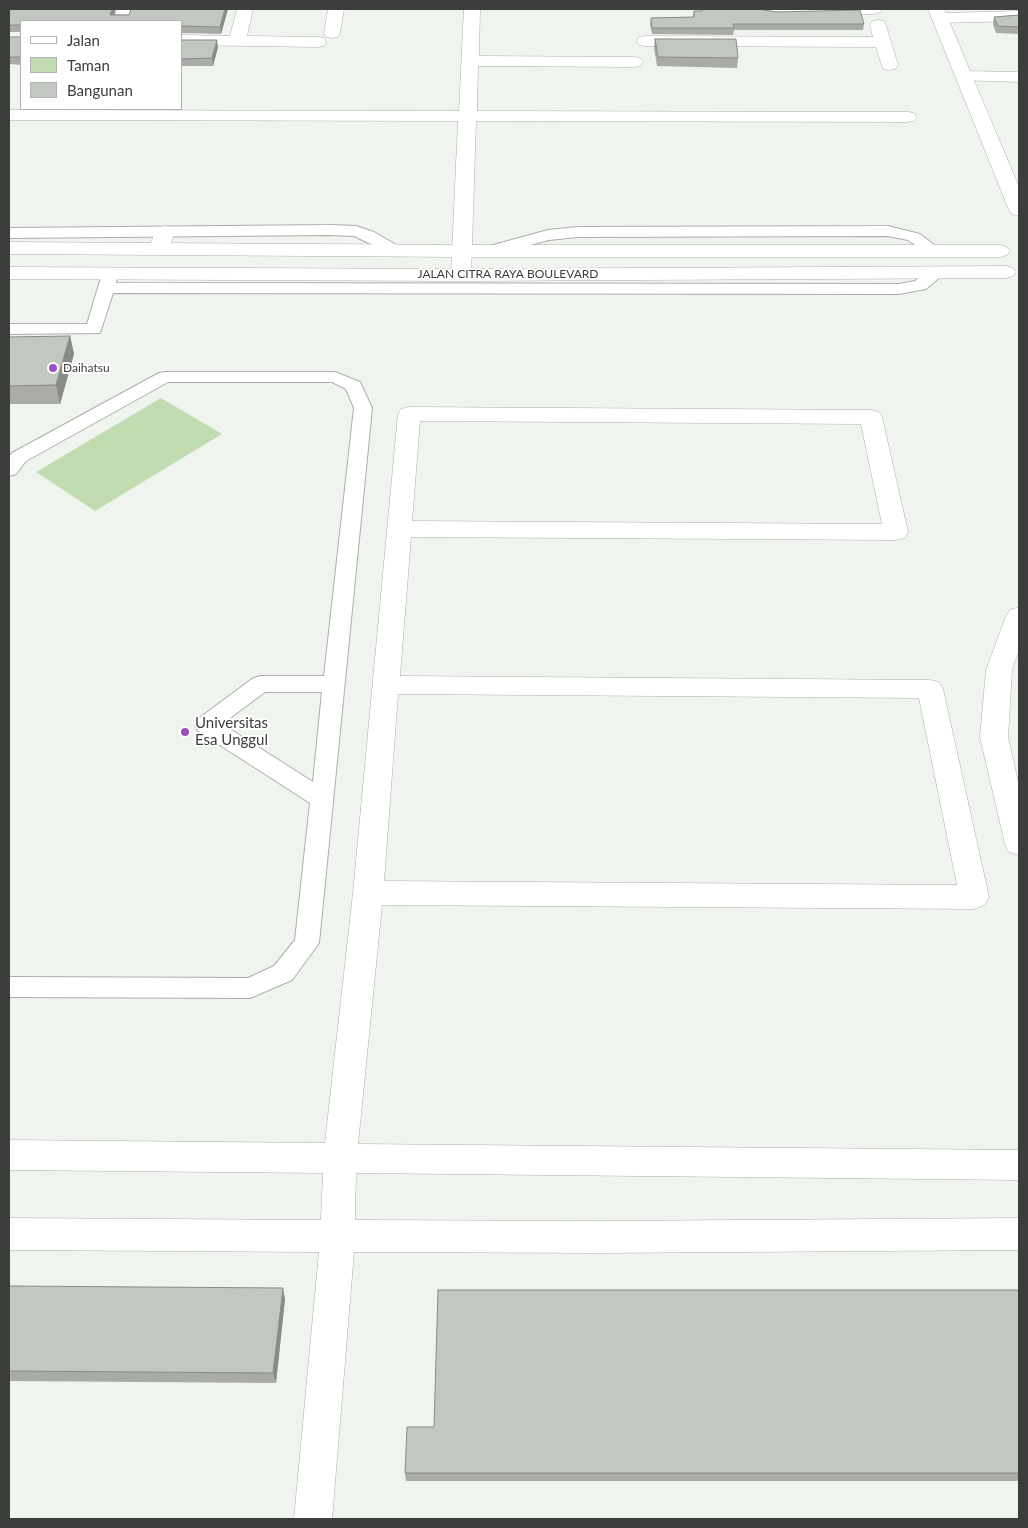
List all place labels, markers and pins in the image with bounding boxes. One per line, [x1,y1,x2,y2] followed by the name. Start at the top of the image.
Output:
[63,361,110,375] place label: Daihatsu
[47,362,59,374] marker: Daihatsu
[195,714,268,749] place label: Universitas Esa Unggul
[179,726,191,738] marker: Universitas Esa Unggul

